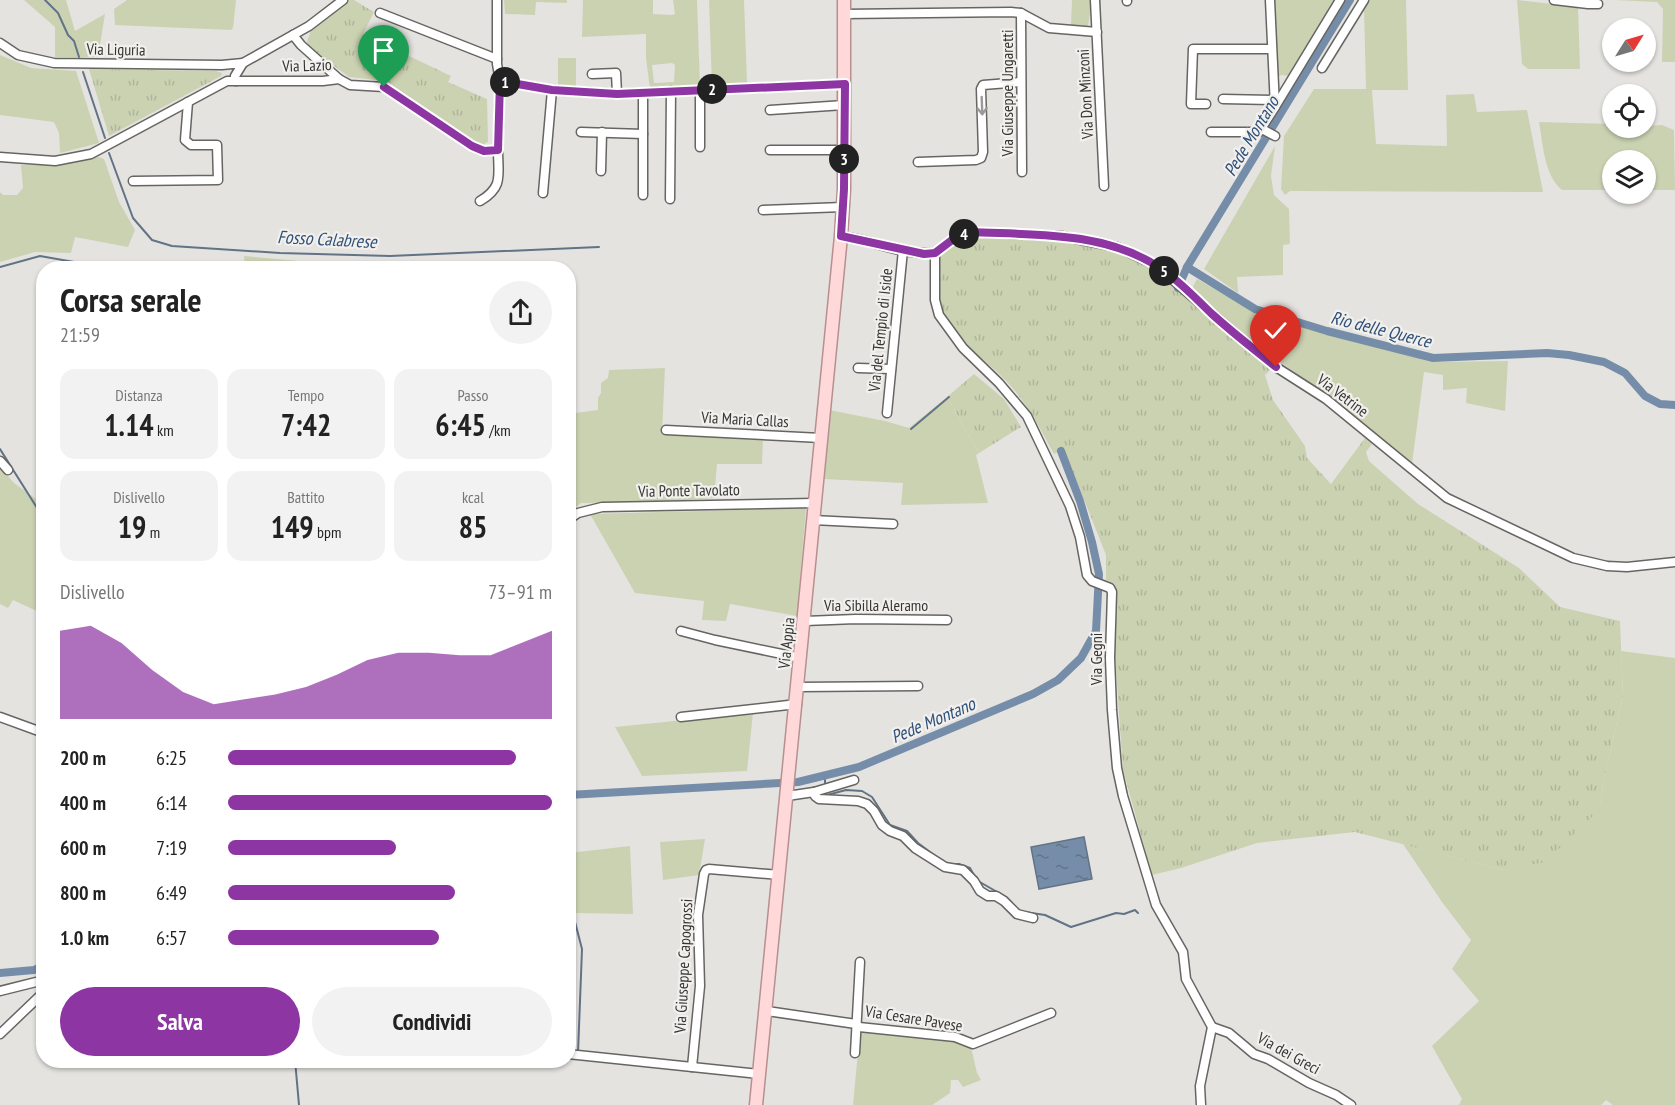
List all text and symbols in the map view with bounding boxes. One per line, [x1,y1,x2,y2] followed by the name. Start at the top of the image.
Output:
[1602,18,1656,72] north arrow
[1602,18,1656,204] map controls
[358,25,409,87] pin
[997,30,1017,157] street label: Via Giuseppe Ungaretti
[367,34,400,67] icon: arrive
[85,38,146,60] street label: Via Liguria
[1073,48,1097,140] street label: Via Don Minzoni
[281,54,332,76] street label: Via Lazio
[490,67,520,97] pin: 1
[501,72,509,92] text: 1
[697,74,727,104] pin: 2
[708,79,716,99] text: 2
[1602,84,1656,138] button: locate
[1218,91,1284,180] water label: Pede Montano
[976,96,987,116] one-way arrow
[829,144,859,174] pin: 3
[840,149,848,169] text: 3
[1602,150,1656,204] button: layers
[949,219,979,249] pin: 4
[960,224,968,244] text: 4
[277,225,379,253] water label: Fosso Calabrese
[1149,256,1179,286] pin: 5
[1160,261,1168,281] text: 5
[863,267,896,394] street label: Via del Tempio di Iside
[60,278,202,321] text: Corsa serale
[489,281,552,344] button: share
[1250,305,1301,367] pin
[1328,305,1435,353] water label: Rio delle Querce
[1259,314,1292,347] icon: check
[60,322,100,348] text: 21:59
[1312,369,1373,421] street label: Via Vetrine
[115,385,163,405] text: Distanza
[288,385,324,405] text: Tempo
[458,385,488,405] text: Passo
[104,405,154,444] text: 1.14
[281,405,331,444] text: 7:42
[435,405,486,444] text: 6:45
[700,407,789,431] street label: Via Maria Callas
[154,420,174,440] text: km
[486,420,511,440] text: /km
[637,479,740,501] street label: Via Ponte Tavolato
[113,487,165,507] text: Dislivello
[287,487,325,507] text: Battito
[462,487,484,507] text: kcal
[118,507,146,546] text: 19
[271,507,314,546] text: 149
[459,507,487,546] text: 85
[146,522,160,542] text: m
[314,522,341,542] text: bpm
[60,579,125,605] text: Dislivello
[488,579,552,605] text: 73–91 m
[823,595,928,615] street label: Via Sibilla Aleramo
[773,616,799,671] street label: Via Appia
[1086,633,1106,686] street label: Via Gegni
[888,692,980,748] water label: Pede Montano
[60,745,106,771] text: 200 m
[156,745,187,771] text: 6:25
[60,790,106,816] text: 400 m
[156,790,187,816] text: 6:14
[60,835,106,861] text: 600 m
[156,835,187,861] text: 7:19
[60,880,106,906] text: 800 m
[156,880,187,906] text: 6:49
[669,898,697,1035] street label: Via Giuseppe Capogrossi
[60,925,109,951] text: 1.0 km
[156,925,187,951] text: 6:57
[60,987,300,1056] button: Salva
[312,987,552,1056] button: Condividi
[863,1000,964,1036] street label: Via Cesare Pavese
[1253,1027,1324,1078] street label: Via dei Greci

